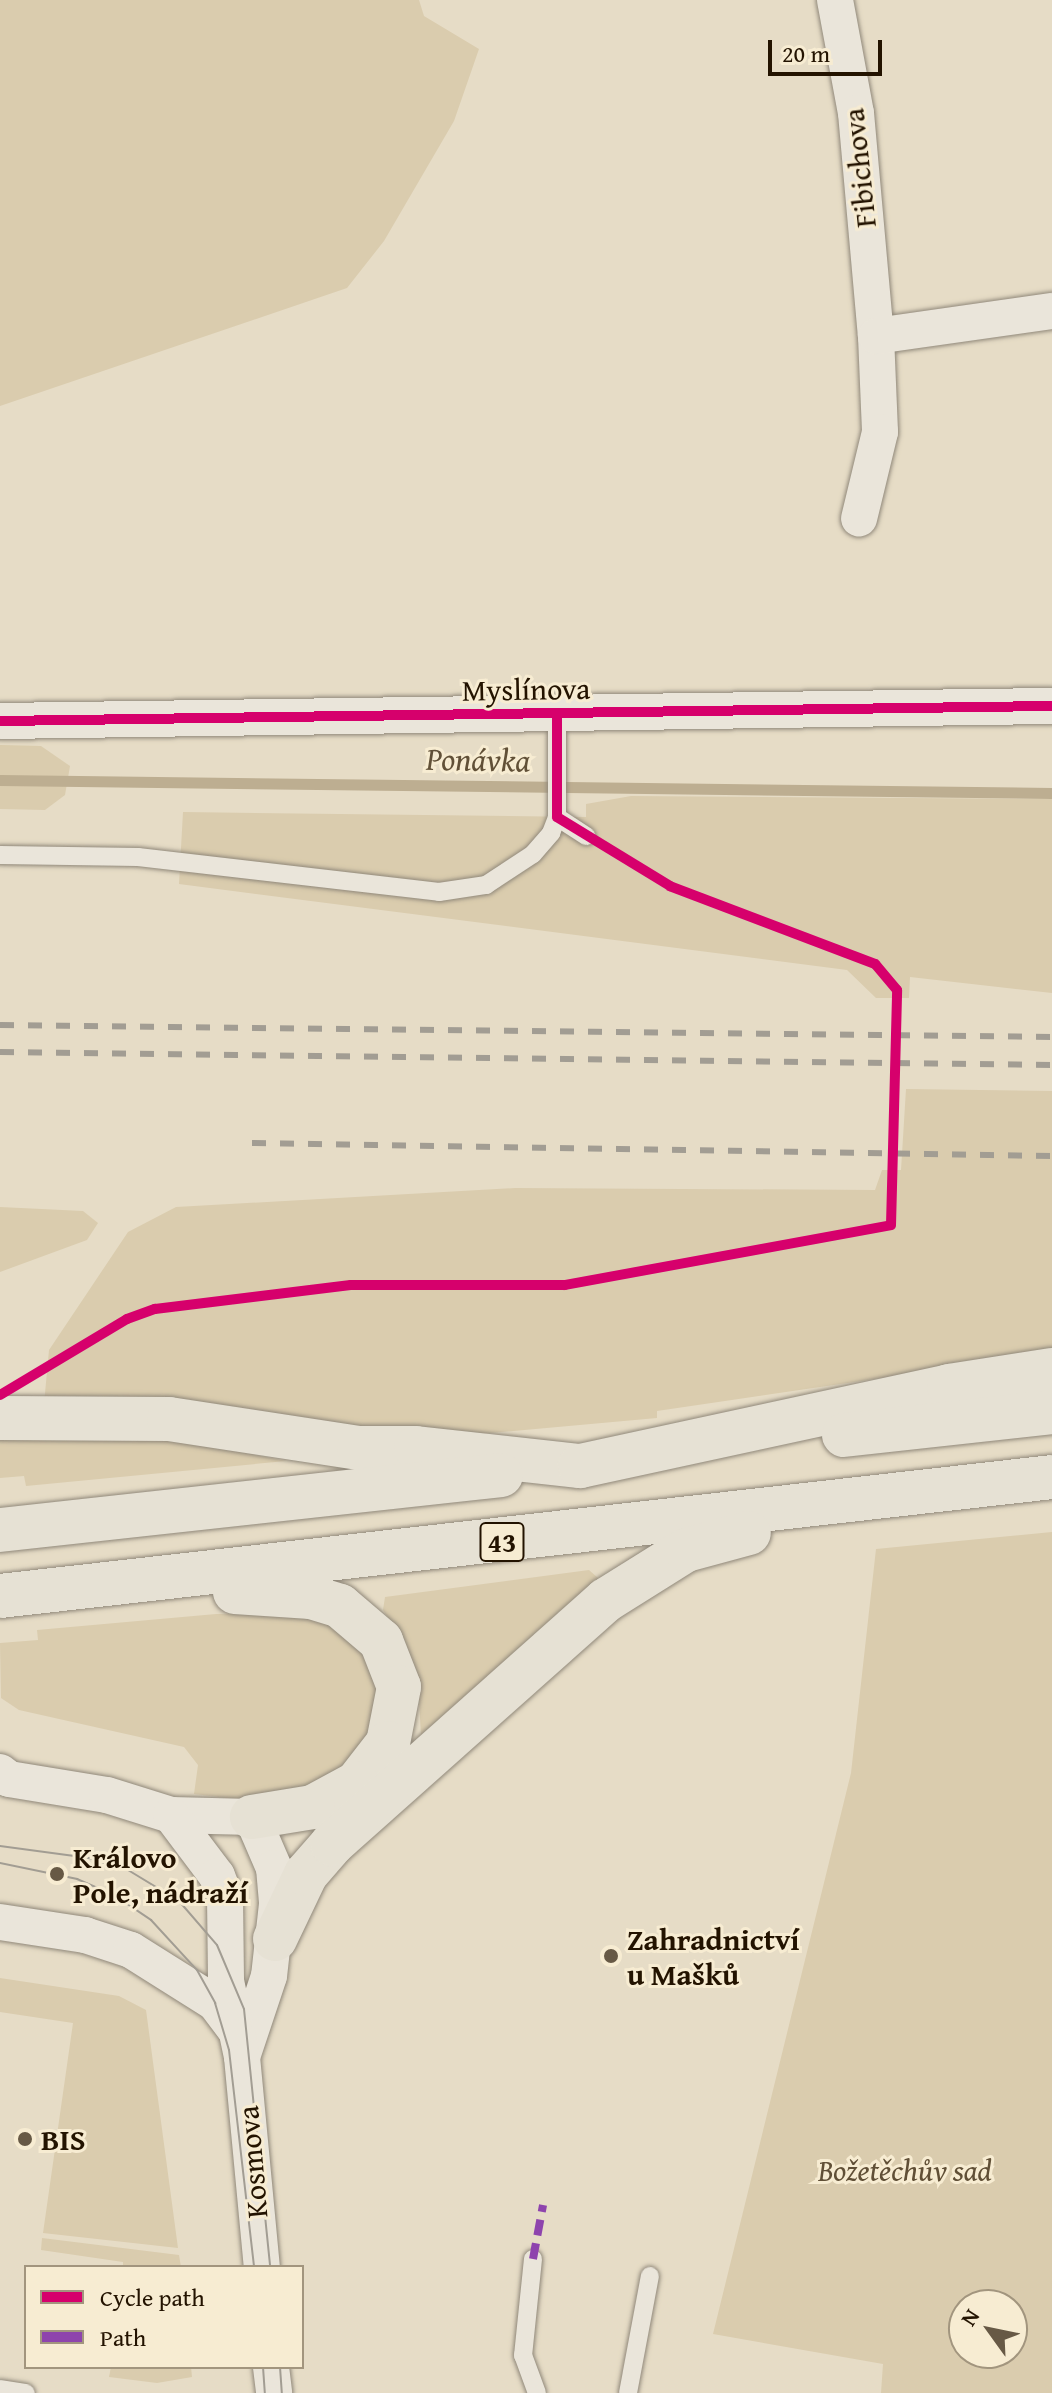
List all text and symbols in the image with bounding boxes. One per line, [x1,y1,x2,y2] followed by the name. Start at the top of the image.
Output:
[772,24,886,74] scale bar
[782,36,830,71] text: 20 m
[835,106,883,230] street label: Fibichova
[462,670,590,708] street label: Myslínova
[426,740,530,780] water label: Ponávka
[478,1518,526,1566] road number: 43
[73,1839,248,1910] place label: Královo Pole, nádraží
[48,1865,66,1883] marker: Královo Pole, nádraží
[627,1921,800,1992] place label: Zahradnictví u Mašků
[602,1947,620,1965] marker: Zahradnictví u Mašků
[229,2104,275,2220] street label: Kosmova
[41,2121,85,2157] place label: BIS
[16,2130,34,2148] marker: BIS
[818,2152,992,2188] park label: Božetěchův sad
[24,2265,304,2369] legend
[100,2280,205,2315] text: Cycle path
[948,2289,1028,2369] north arrow
[952,2302,987,2332] text: N
[100,2320,146,2355] text: Path

